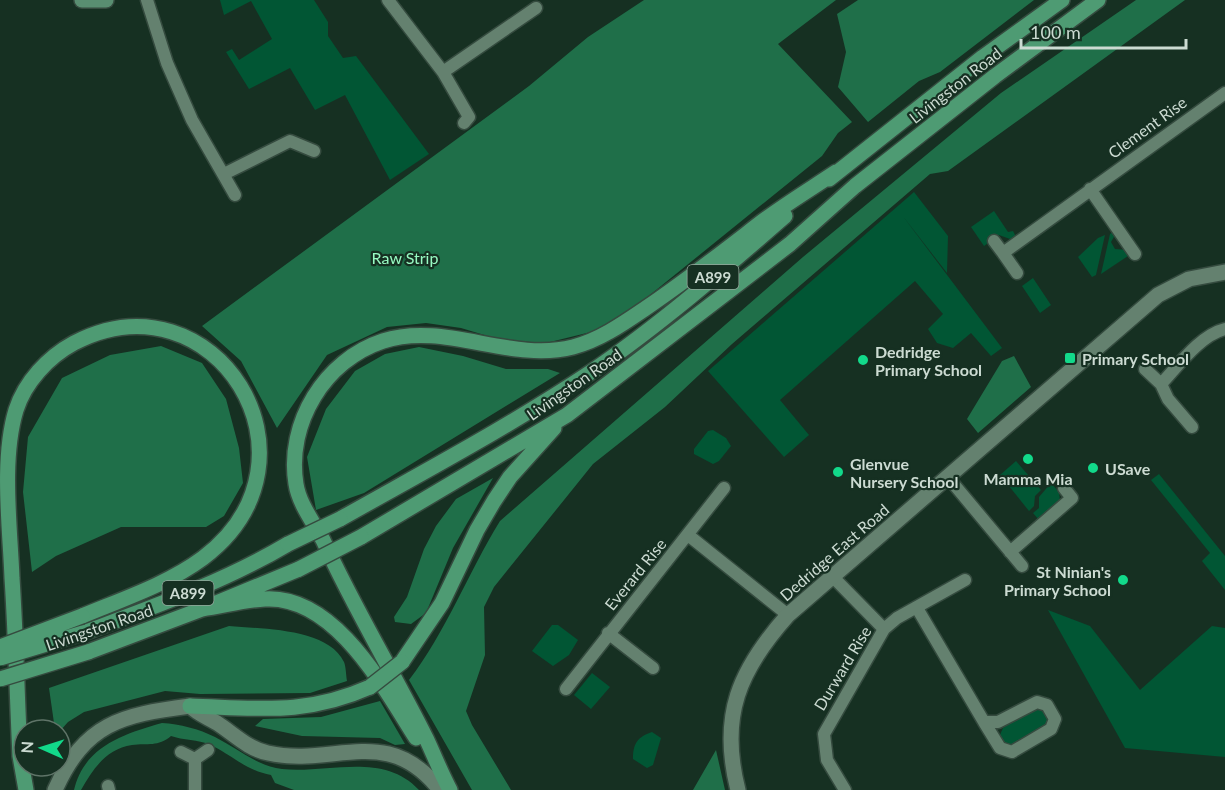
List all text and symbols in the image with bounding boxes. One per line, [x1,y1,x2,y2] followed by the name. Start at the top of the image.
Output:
[1021,12,1186,50] scale bar
[1030,21,1081,43] text: 100 m
[905,43,1005,127] street label: Livingston Road
[1104,92,1190,162] street label: Clement Rise
[372,248,438,267] park label: Raw Strip
[688,265,738,289] road number: A899
[875,342,982,379] place label: Dedridge Primary School
[523,344,625,424] street label: Livingston Road
[1082,349,1189,368] place label: Primary School
[1063,351,1077,365] marker: Primary School
[856,353,870,367] marker: Dedridge Primary School
[1021,452,1035,466] marker: Mamma Mia
[850,454,958,491] place label: Glenvue Nursery School
[1105,459,1151,478] place label: USave
[1086,461,1100,475] marker: USave
[831,465,845,479] marker: Glenvue Nursery School
[983,469,1073,488] place label: Mamma Mia
[776,500,892,604] street label: Dedridge East Road
[600,534,670,614] street label: Everard Rise
[1004,562,1111,599] place label: St Ninian's Primary School
[1116,573,1130,587] marker: St Ninian's Primary School
[162,581,213,605] road number: A899
[43,600,155,654] street label: Livingston Road
[809,622,875,714] street label: Durward Rise
[12,718,72,778] north arrow
[17,741,36,754] text: N

